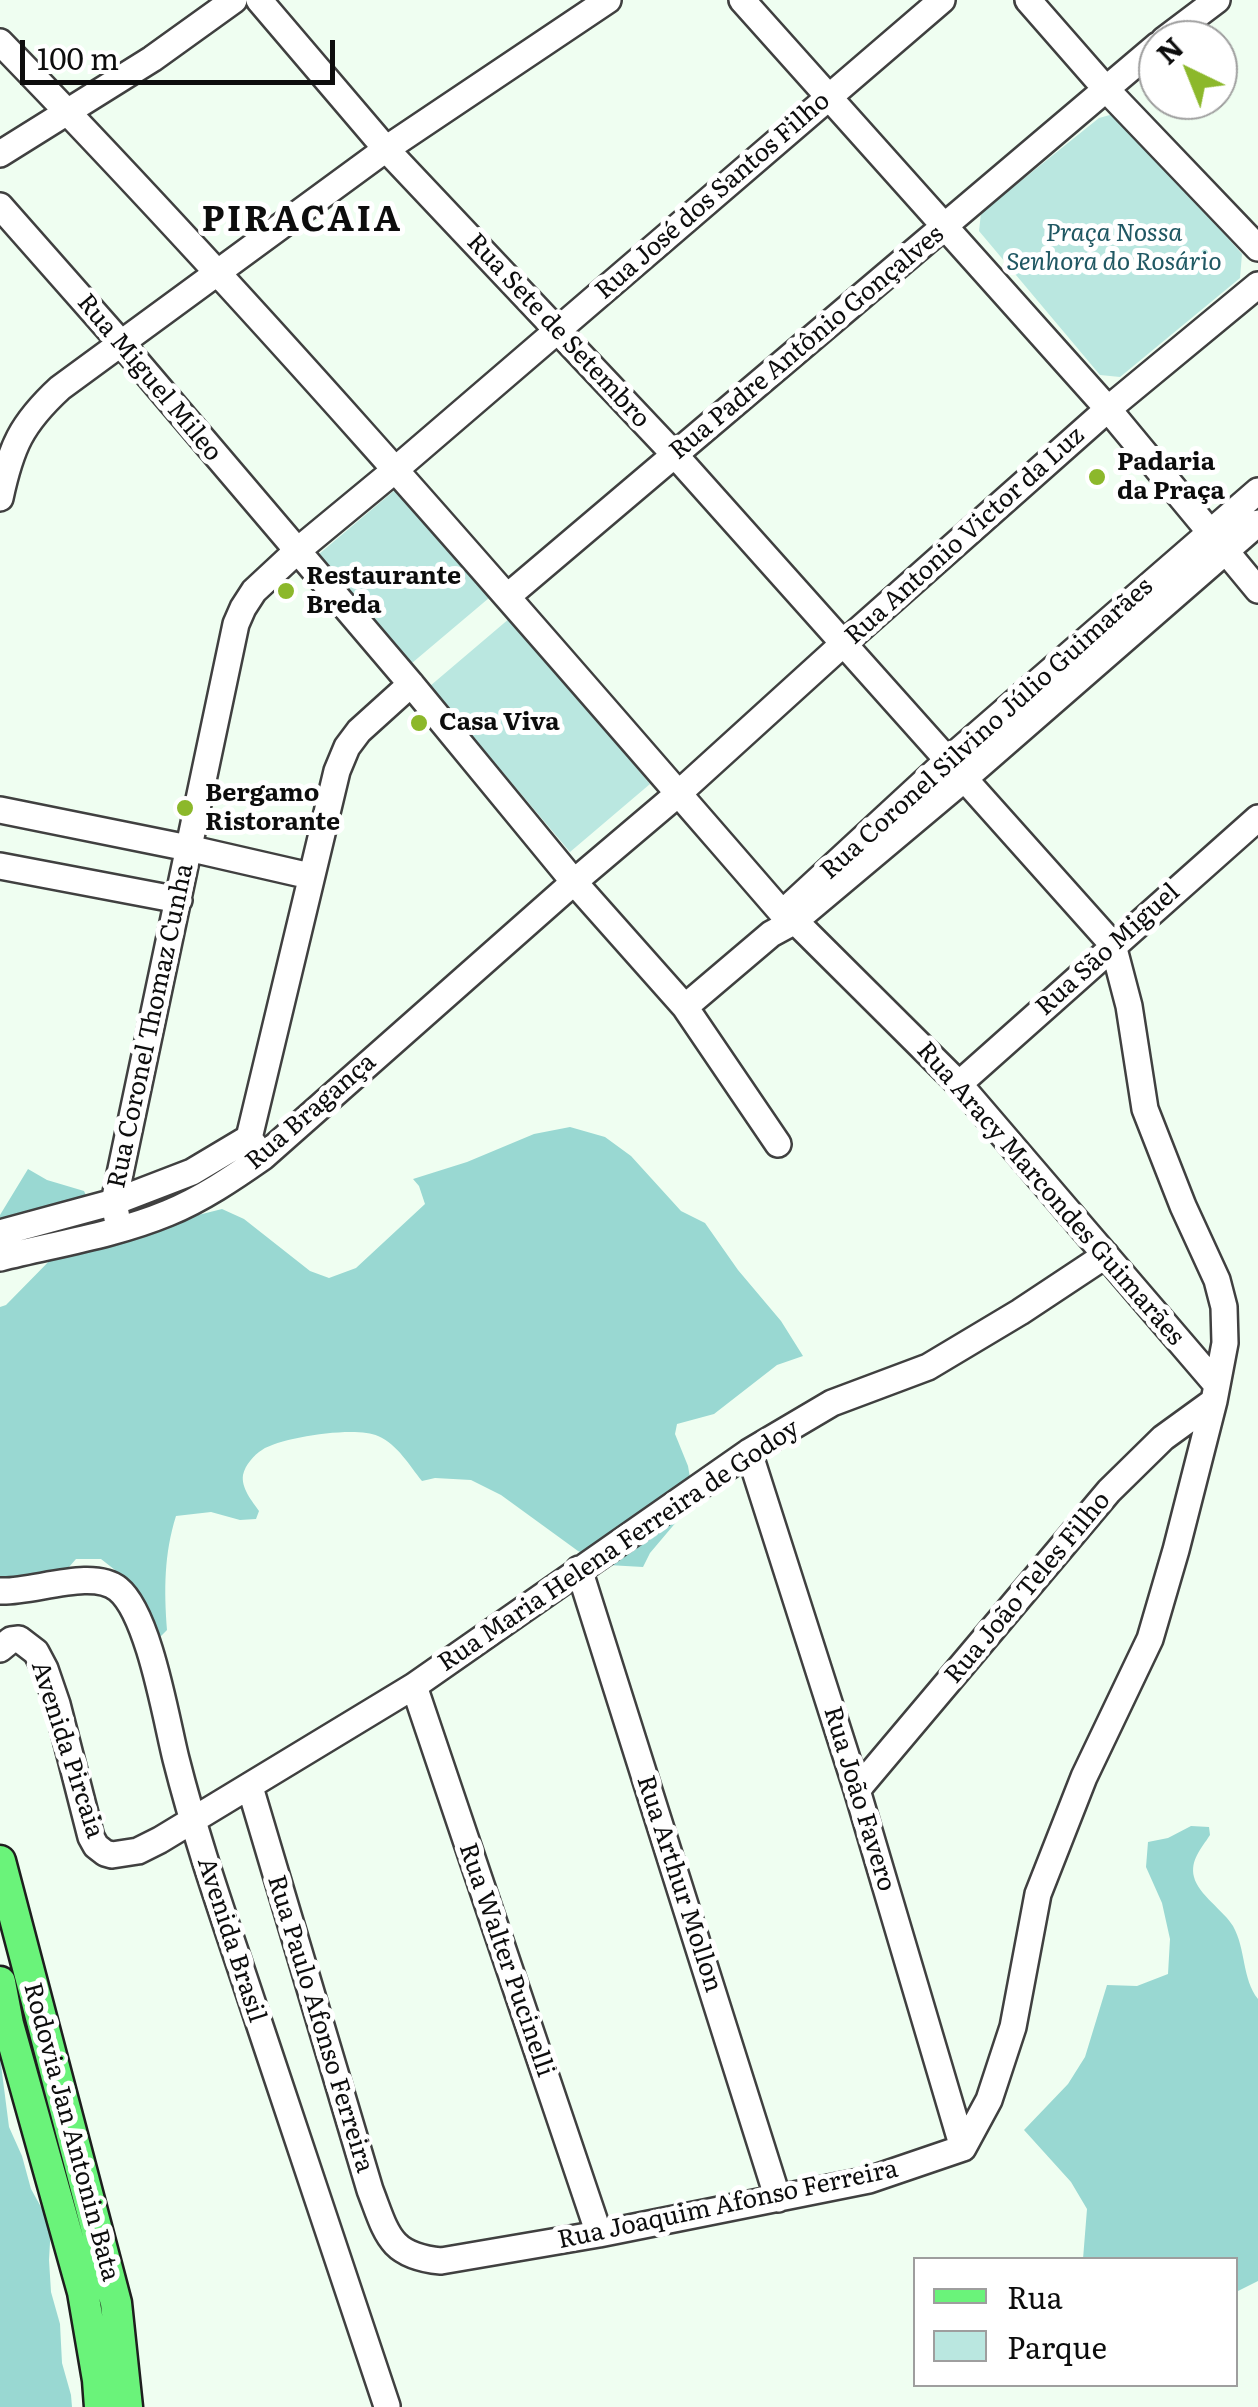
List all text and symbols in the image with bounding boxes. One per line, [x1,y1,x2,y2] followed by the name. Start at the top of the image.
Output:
[25,20,340,82] scale bar
[1138,20,1238,120] north arrow
[1146,26,1192,73] text: N
[37,35,119,79] text: 100 m
[590,86,836,306] street label: Rua José dos Santos Filho
[201,200,403,242] district label: PIRACAIA
[1006,219,1222,278] park label: Praça Nossa Senhora do Rosário
[664,220,950,466] street label: Rua Padre Antônio Gonçalves
[460,228,656,434] street label: Rua Sete de Setembro
[70,288,228,468] street label: Rua Miguel Mileo
[839,421,1091,651] street label: Rua Antonio Victor da Luz
[1117,448,1225,507] place label: Padaria da Praça
[1086,466,1108,488] marker: Padaria da Praça
[306,562,461,621] place label: Restaurante Breda
[815,572,1159,886] street label: Rua Coronel Silvino Júlio Guimarães
[275,580,297,602] marker: Restaurante Breda
[439,708,560,738] place label: Casa Viva
[408,712,430,734] marker: Casa Viva
[205,779,340,838] place label: Bergamo Ristorante
[174,797,196,819] marker: Bergamo Ristorante
[102,861,200,1191] street label: Rua Coronel Thomaz Cunha
[1030,878,1186,1022] street label: Rua São Miguel
[910,1036,1190,1352] street label: Rua Aracy Marcondes Guimarães
[240,1047,382,1177] street label: Rua Bragança
[433,1414,805,1678] street label: Rua Maria Helena Ferreira de Godoy
[939,1486,1117,1690] street label: Rua João Teles Filho
[24,1658,110,1842] street label: Avenida Pircaia
[817,1703,901,1895] street label: Rua João Favero
[630,1772,728,1996] street label: Rua Arthur Mollon
[452,1839,560,2081] street label: Rua Walter Pucinelli
[190,1854,272,2026] street label: Avenida Brasil
[260,1872,380,2176] street label: Rua Paulo Afonso Ferreira
[17,1980,125,2284] street label: Rodovia Jan Antonin Bata
[555,2154,901,2256] street label: Rua Joaquim Afonso Ferreira
[913,2257,1238,2387] legend
[1007,2274,1063,2318] text: Rua
[1007,2324,1107,2368] text: Parque

